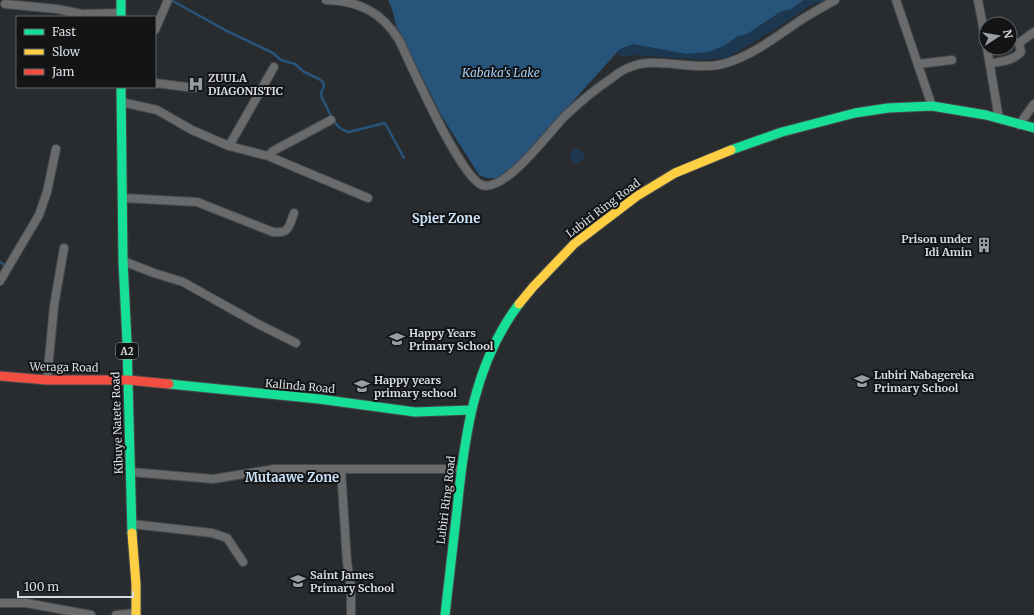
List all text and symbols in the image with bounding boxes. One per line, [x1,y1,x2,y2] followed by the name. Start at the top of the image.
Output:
[16,16,156,88] legend
[978,16,1018,56] north arrow
[52,24,76,39] text: Fast
[1000,28,1016,40] text: N
[52,44,81,59] text: Slow
[51,64,75,79] text: Jam
[461,65,540,80] water label: Kabaka's Lake
[208,71,283,98] place label: ZUULA DIAGONISTIC
[187,75,205,93] hospital icon: ZUULA DIAGONISTIC
[563,175,643,240] street label: Lubiri Ring Road
[412,210,480,227] district label: Spier Zone
[901,232,973,259] place label: Prison under Idi Amin
[975,236,993,254] building icon: Prison under Idi Amin
[409,326,494,353] place label: Happy Years Primary School
[388,330,406,348] school or university icon: Happy Years Primary School
[116,343,138,359] road number: A2
[28,359,99,375] street label: Weraga Road
[874,368,974,395] place label: Lubiri Nabagereka Primary School
[108,371,126,474] street label: Kibuye Natete Road
[853,372,871,390] school or university icon: Lubiri Nabagereka Primary School
[374,373,457,400] place label: Happy years primary school
[264,376,336,396] street label: Kalinda Road
[353,377,371,395] school or university icon: Happy years primary school
[434,455,458,545] street label: Lubiri Ring Road
[245,469,339,486] district label: Mutaawe Zone
[310,568,395,595] place label: Saint James Primary School
[289,572,307,590] school or university icon: Saint James Primary School
[18,573,133,599] scale bar
[24,579,59,594] text: 100 m

